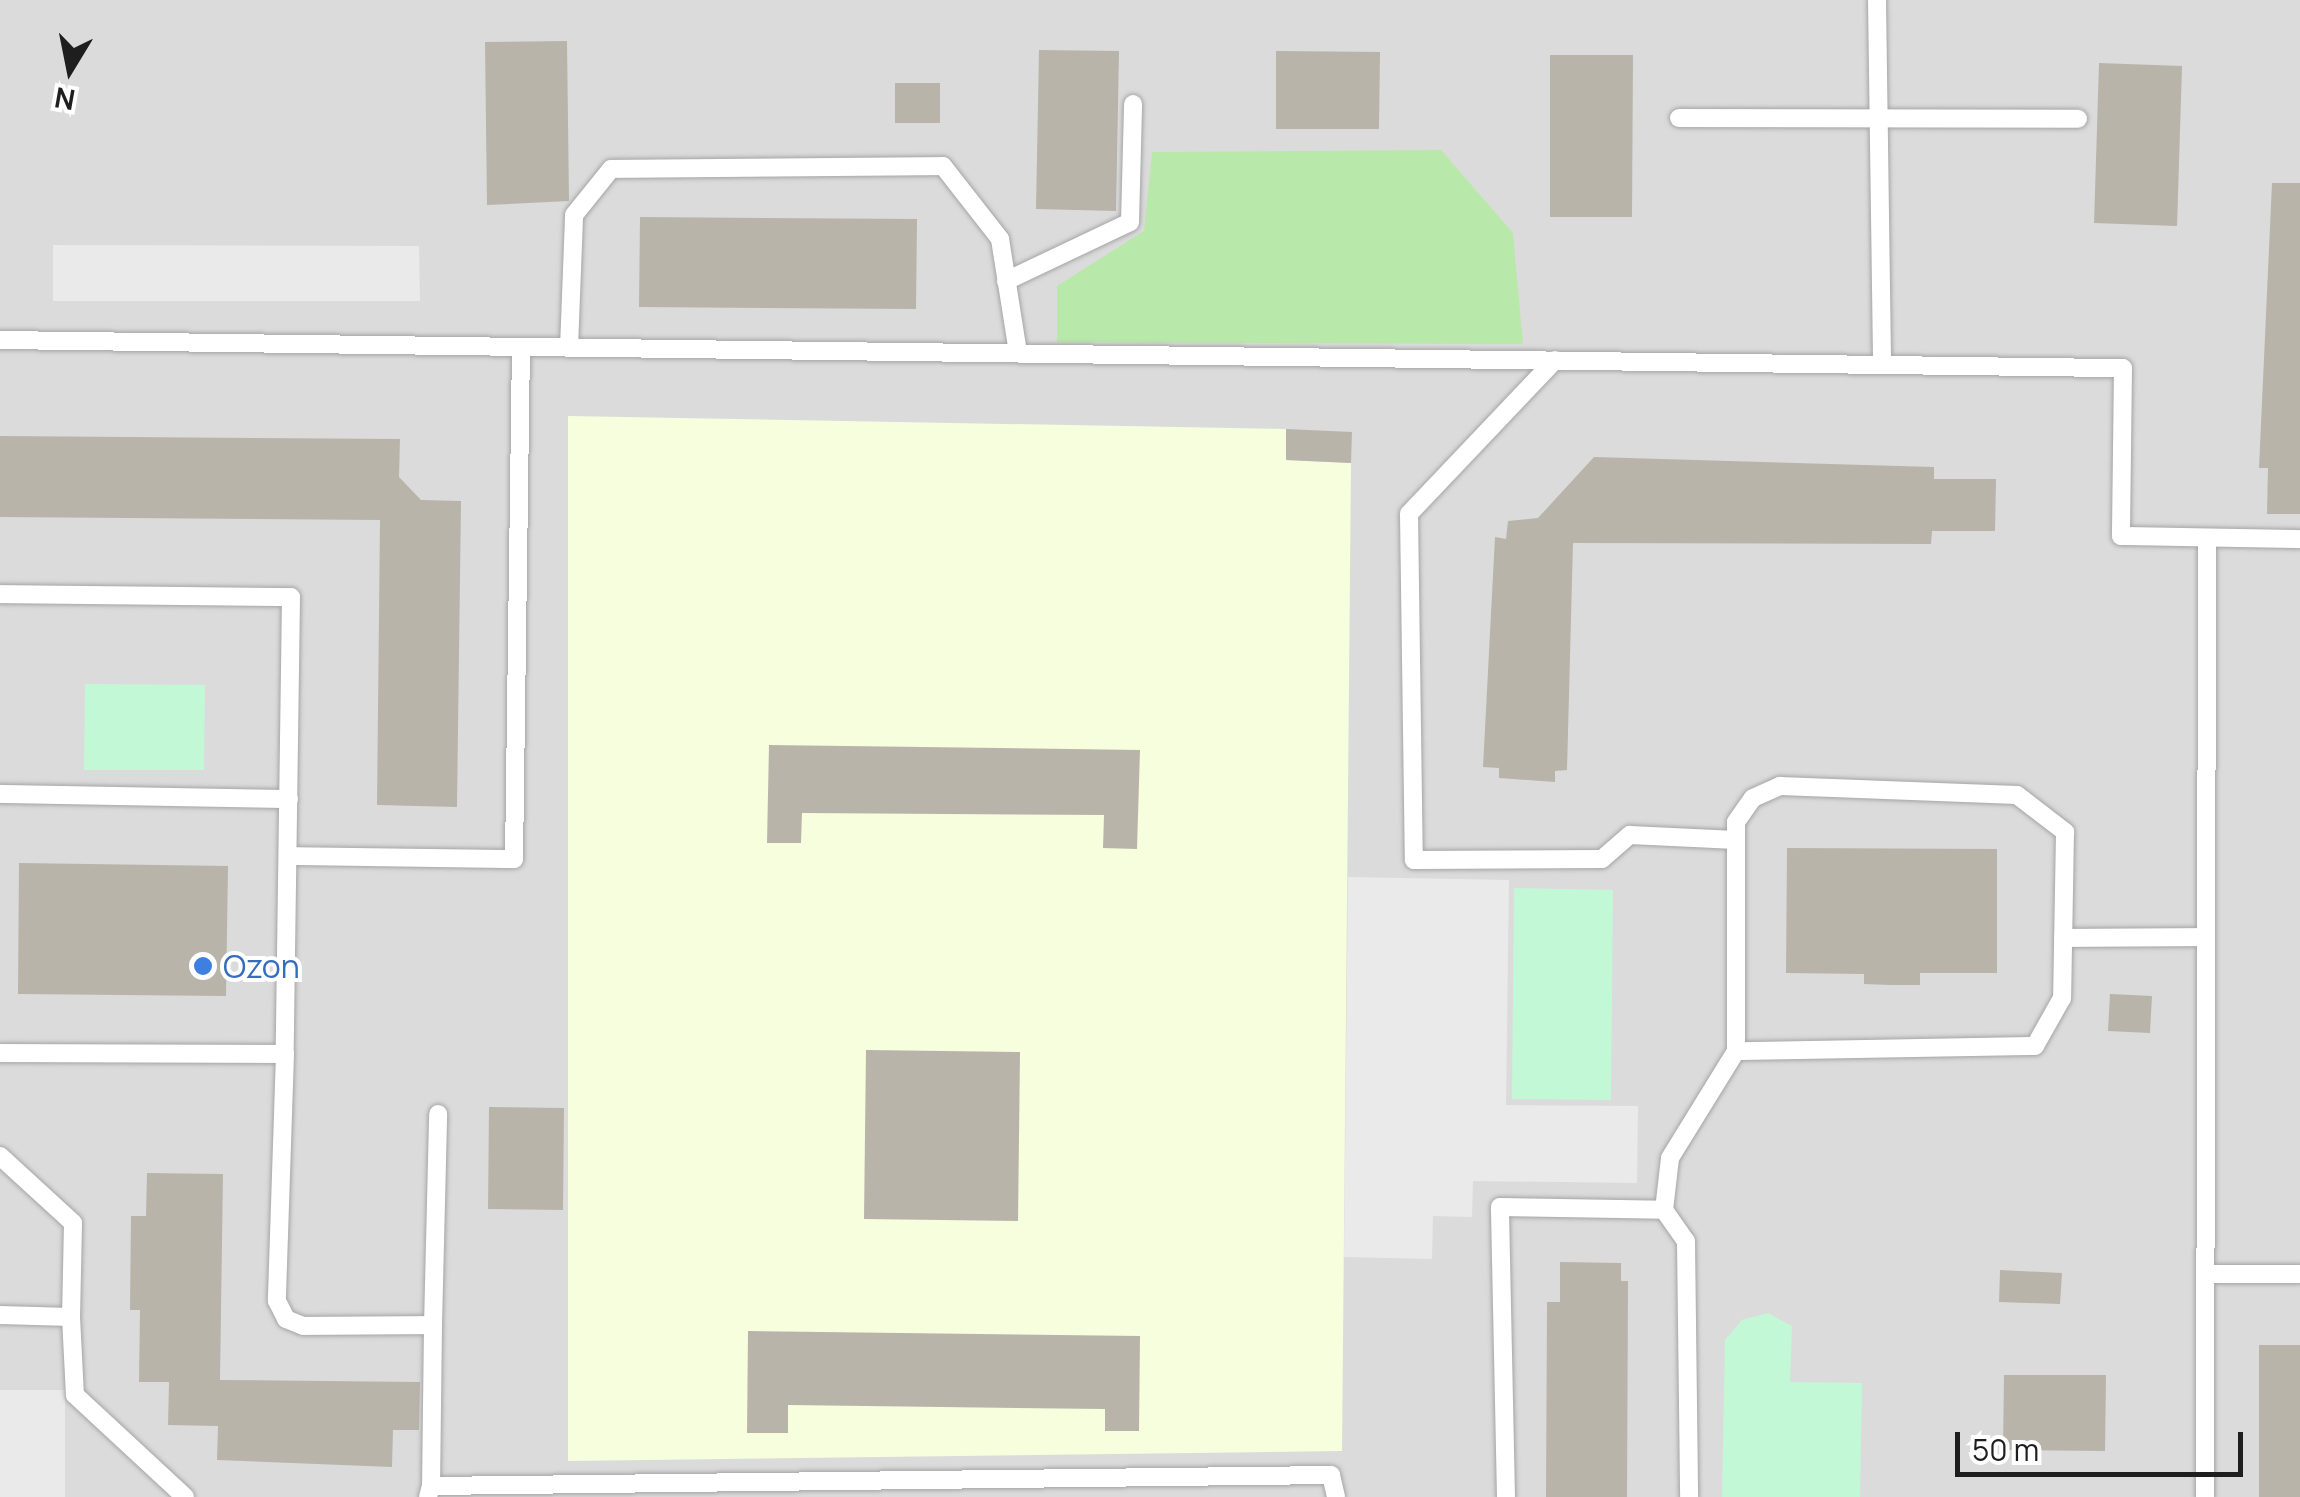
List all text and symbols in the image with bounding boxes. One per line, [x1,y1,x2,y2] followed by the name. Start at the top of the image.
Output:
[20,20,120,120] north arrow
[52,79,78,120] text: N
[223,947,300,985] place label: Ozon
[192,955,214,977] marker: Ozon
[1960,1412,2248,1474] scale bar
[1972,1429,2039,1470] text: 50 m

